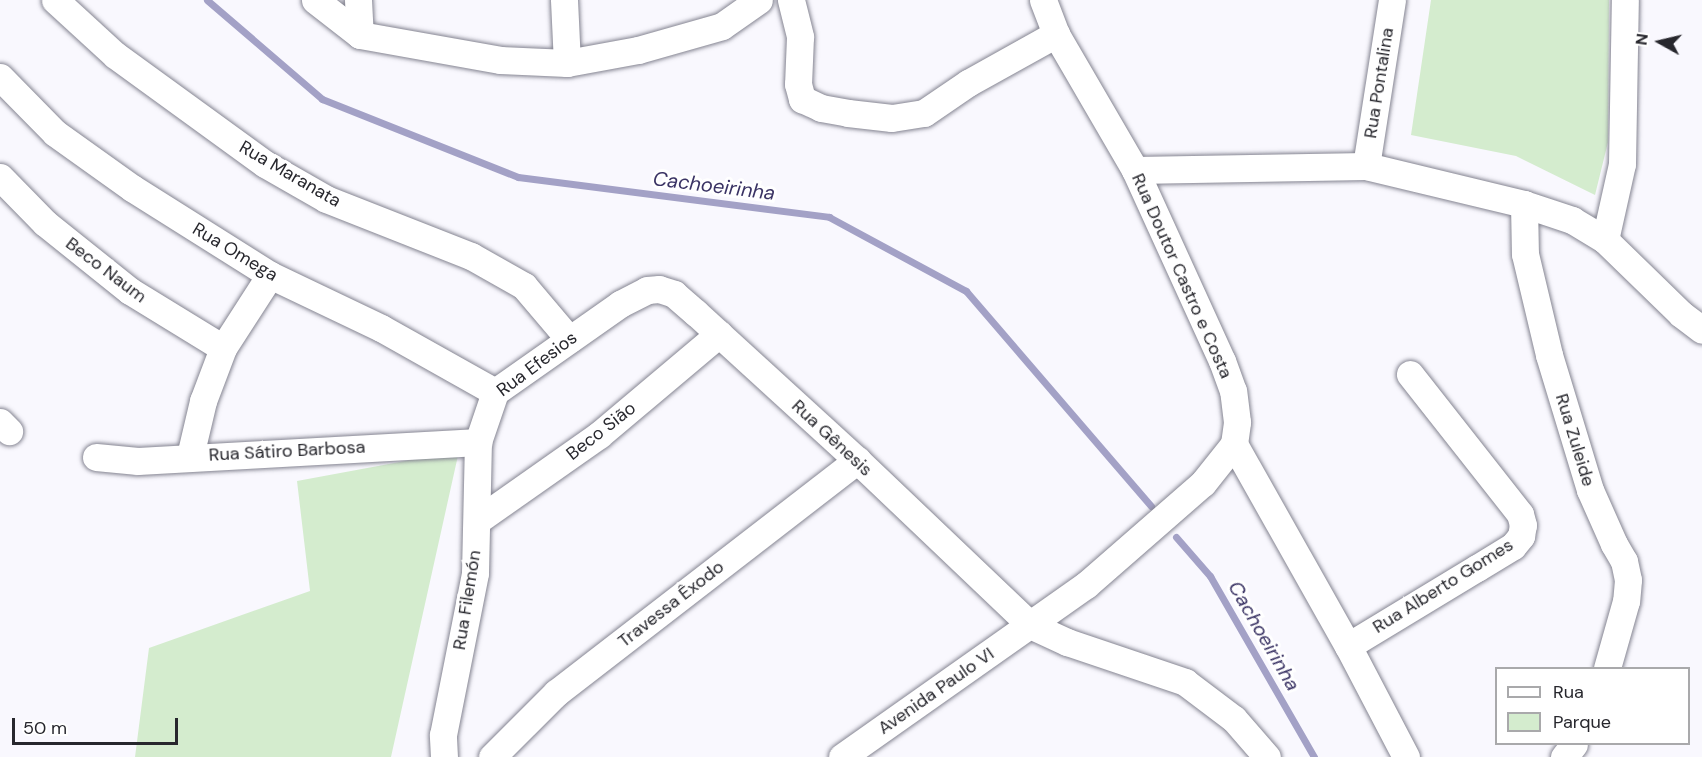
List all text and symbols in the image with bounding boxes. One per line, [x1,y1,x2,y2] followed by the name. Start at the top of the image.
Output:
[1630,12,1690,72] north arrow
[1360,26,1398,140] street label: Rua Pontalina
[1630,32,1653,47] text: N
[235,136,345,212] street label: Rua Maranata
[652,167,776,205] water label: Cachoeirinha
[1127,170,1237,382] street label: Rua Doutor Castro e Costa
[188,218,282,286] street label: Rua Omega
[61,233,151,307] street label: Beco Naum
[493,327,581,401] street label: Rua Efesios
[1551,391,1599,489] street label: Rua Zuleide
[787,395,877,481] street label: Rua Gênesis
[562,397,640,465] street label: Beco Sião
[208,436,366,466] street label: Rua Sátiro Barbosa
[1369,534,1517,638] street label: Rua Alberto Gomes
[448,549,486,651] street label: Rua Filemón
[614,556,728,652] street label: Travessa Êxodo
[1223,577,1305,695] water label: Cachoeirinha
[874,643,998,739] street label: Avenida Paulo VI
[1495,667,1690,745] legend
[1553,680,1584,704] text: Rua
[15,706,182,744] scale bar
[1553,710,1611,734] text: Parque
[23,716,67,740] text: 50 m

